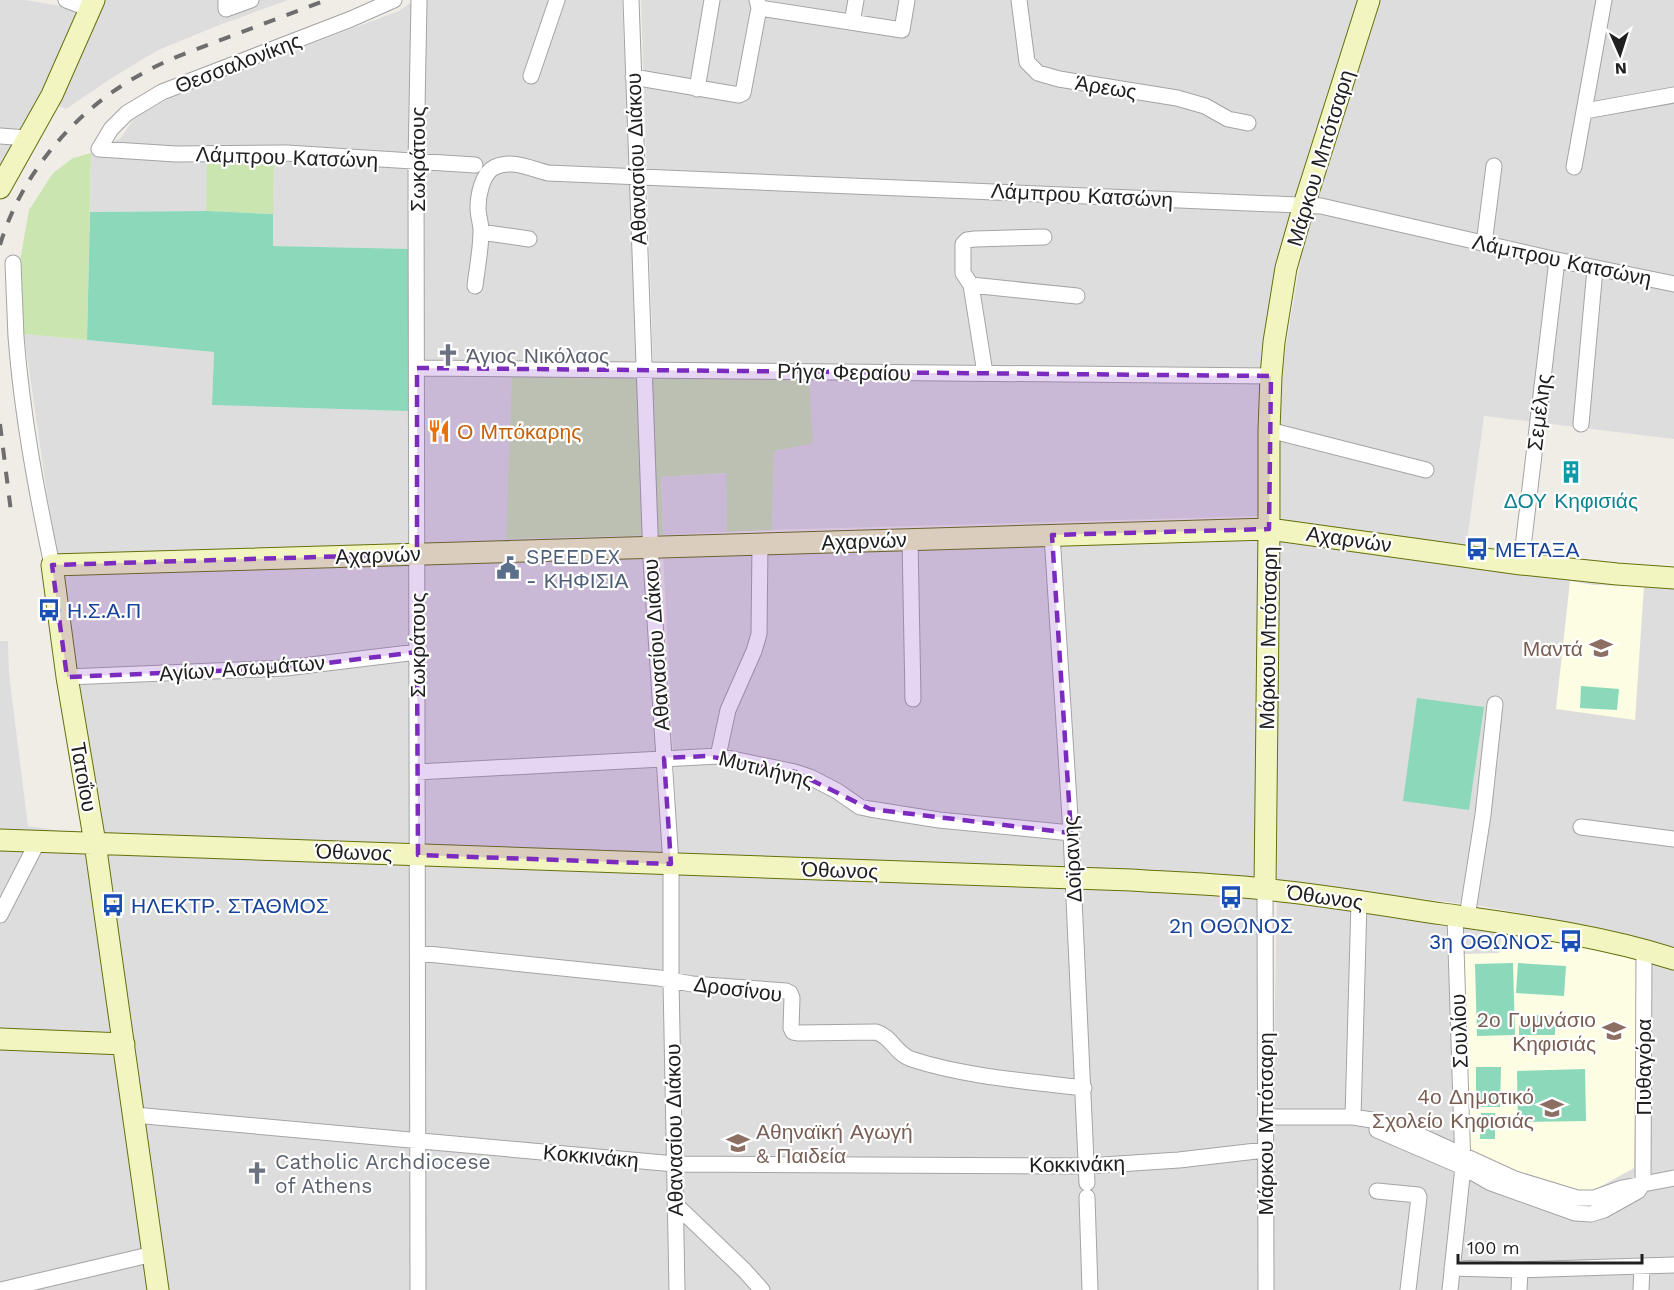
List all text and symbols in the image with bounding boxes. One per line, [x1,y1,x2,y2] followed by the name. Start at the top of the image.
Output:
[1590,24,1650,84] north arrow
[171,27,305,99] street label: Θεσσαλονίκης
[1614,59,1627,78] text: N
[1281,67,1359,249] street label: Μάρκου Μπότσαρη
[1074,70,1138,104] street label: Άρεως
[620,72,652,246] street label: Αθανασίου Διάκου
[405,106,430,212] street label: Σωκράτους
[195,141,379,173] street label: Λάμπρου Κατσώνη
[990,178,1174,212] street label: Λάμπρου Κατσώνη
[1470,229,1654,291] street label: Λάμπρου Κατσώνη
[435,342,461,368] church icon: Άγιος Νικόλαος
[466,343,609,368] place label: Άγιος Νικόλαος
[777,358,911,386] street label: Ρήγα Φεραίου
[1522,372,1556,452] street label: Σεμέλης
[426,418,452,444] restaurant icon: Ο Μπόκαρης
[457,419,581,444] place label: Ο Μπόκαρης
[1558,459,1584,485] building icon: ΔΟΥ Κηφισιάς
[1504,488,1638,513] place label: ΔΟΥ Κηφισιάς
[1305,521,1393,557] street label: Αχαρνών
[821,527,907,555] street label: Αχαρνών
[1464,536,1490,562] bus stop icon: ΜΕΤΑΞΑ
[1495,537,1579,562] place label: ΜΕΤΑΞΑ
[335,541,421,569] street label: Αχαρνών
[526,544,628,593] place label: SPEEDEX - ΚΗΦΙΣΙΑ
[1254,546,1282,730] street label: Μάρκου Μπότσαρη
[495,555,521,581] public building icon: SPEEDEX - ΚΗΦΙΣΙΑ
[638,558,674,732] street label: Αθανασίου Διάκου
[405,592,430,698] street label: Σωκράτους
[36,597,62,623] bus stop icon: Η.Σ.Α.Π
[67,598,141,623] place label: Η.Σ.Α.Π
[1588,635,1614,661] school or university icon: Μαντά
[1523,636,1583,661] place label: Μαντά
[158,650,326,686] street label: Αγίων Ασωμάτων
[66,740,102,814] street label: Τατοΐου
[716,745,816,793] street label: Μυτιλήνης
[1057,815,1087,903] street label: Δοϊρανης
[314,838,393,866] street label: Όθωνος
[800,856,879,884] street label: Όθωνος
[1284,879,1365,915] street label: Όθωνος
[1218,884,1244,910] bus stop icon: 2η ΟΘΩΝΟΣ
[100,892,126,918] bus stop icon: ΗΛΕΚΤΡ. ΣΤΑΘΜΟΣ
[131,893,329,918] place label: ΗΛΕΚΤΡ. ΣΤΑΘΜΟΣ
[1169,913,1293,938] place label: 2η ΟΘΩΝΟΣ
[1558,928,1584,954] bus stop icon: 3η ΟΘΩΝΟΣ
[1429,929,1553,954] place label: 3η ΟΘΩΝΟΣ
[692,971,784,1007] street label: Δροσίνου
[1445,993,1473,1069] street label: Σουλίου
[1477,1007,1596,1056] place label: 2ο Γυμνάσιο Κηφισιάς
[1601,1018,1627,1044] school or university icon: 2ο Γυμνάσιο Κηφισιάς
[1631,1019,1656,1115] street label: Πυθαγόρα
[1253,1032,1278,1216] street label: Μάρκου Μπότσαρη
[660,1043,688,1217] street label: Αθανασίου Διάκου
[1372,1084,1534,1133] place label: 4ο Δημοτικό Σχολείο Κηφισιάς
[1539,1095,1565,1121] school or university icon: 4ο Δημοτικό Σχολείο Κηφισιάς
[756,1119,913,1168] place label: Αθηναϊκή Αγωγή & Παιδεία
[725,1130,751,1156] school or university icon: Αθηναϊκή Αγωγή & Παιδεία
[542,1139,640,1173] street label: Κοκκινάκη
[275,1149,491,1198] place label: Catholic Archdiocese of Athens
[1029,1151,1125,1177] street label: Κοκκινάκη
[244,1160,270,1186] church icon: Catholic Archdiocese of Athens
[1458,1227,1642,1265] scale bar
[1467,1237,1520,1258] text: 100 m

